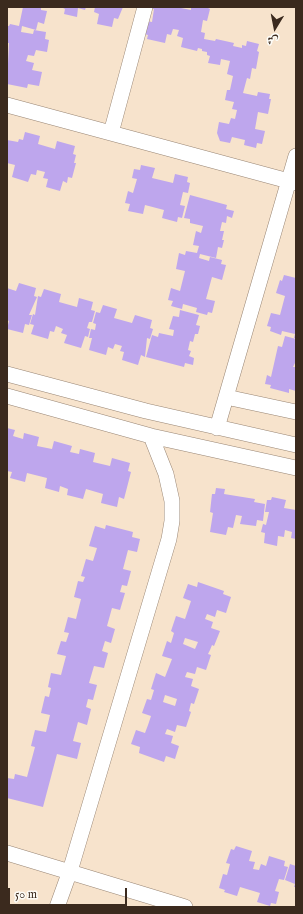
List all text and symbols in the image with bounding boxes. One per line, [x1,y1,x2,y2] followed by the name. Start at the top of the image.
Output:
[255,8,295,48] north arrow
[266,32,280,48] text: ش
[10,880,129,906] scale bar
[15,887,37,902] text: 50 m

